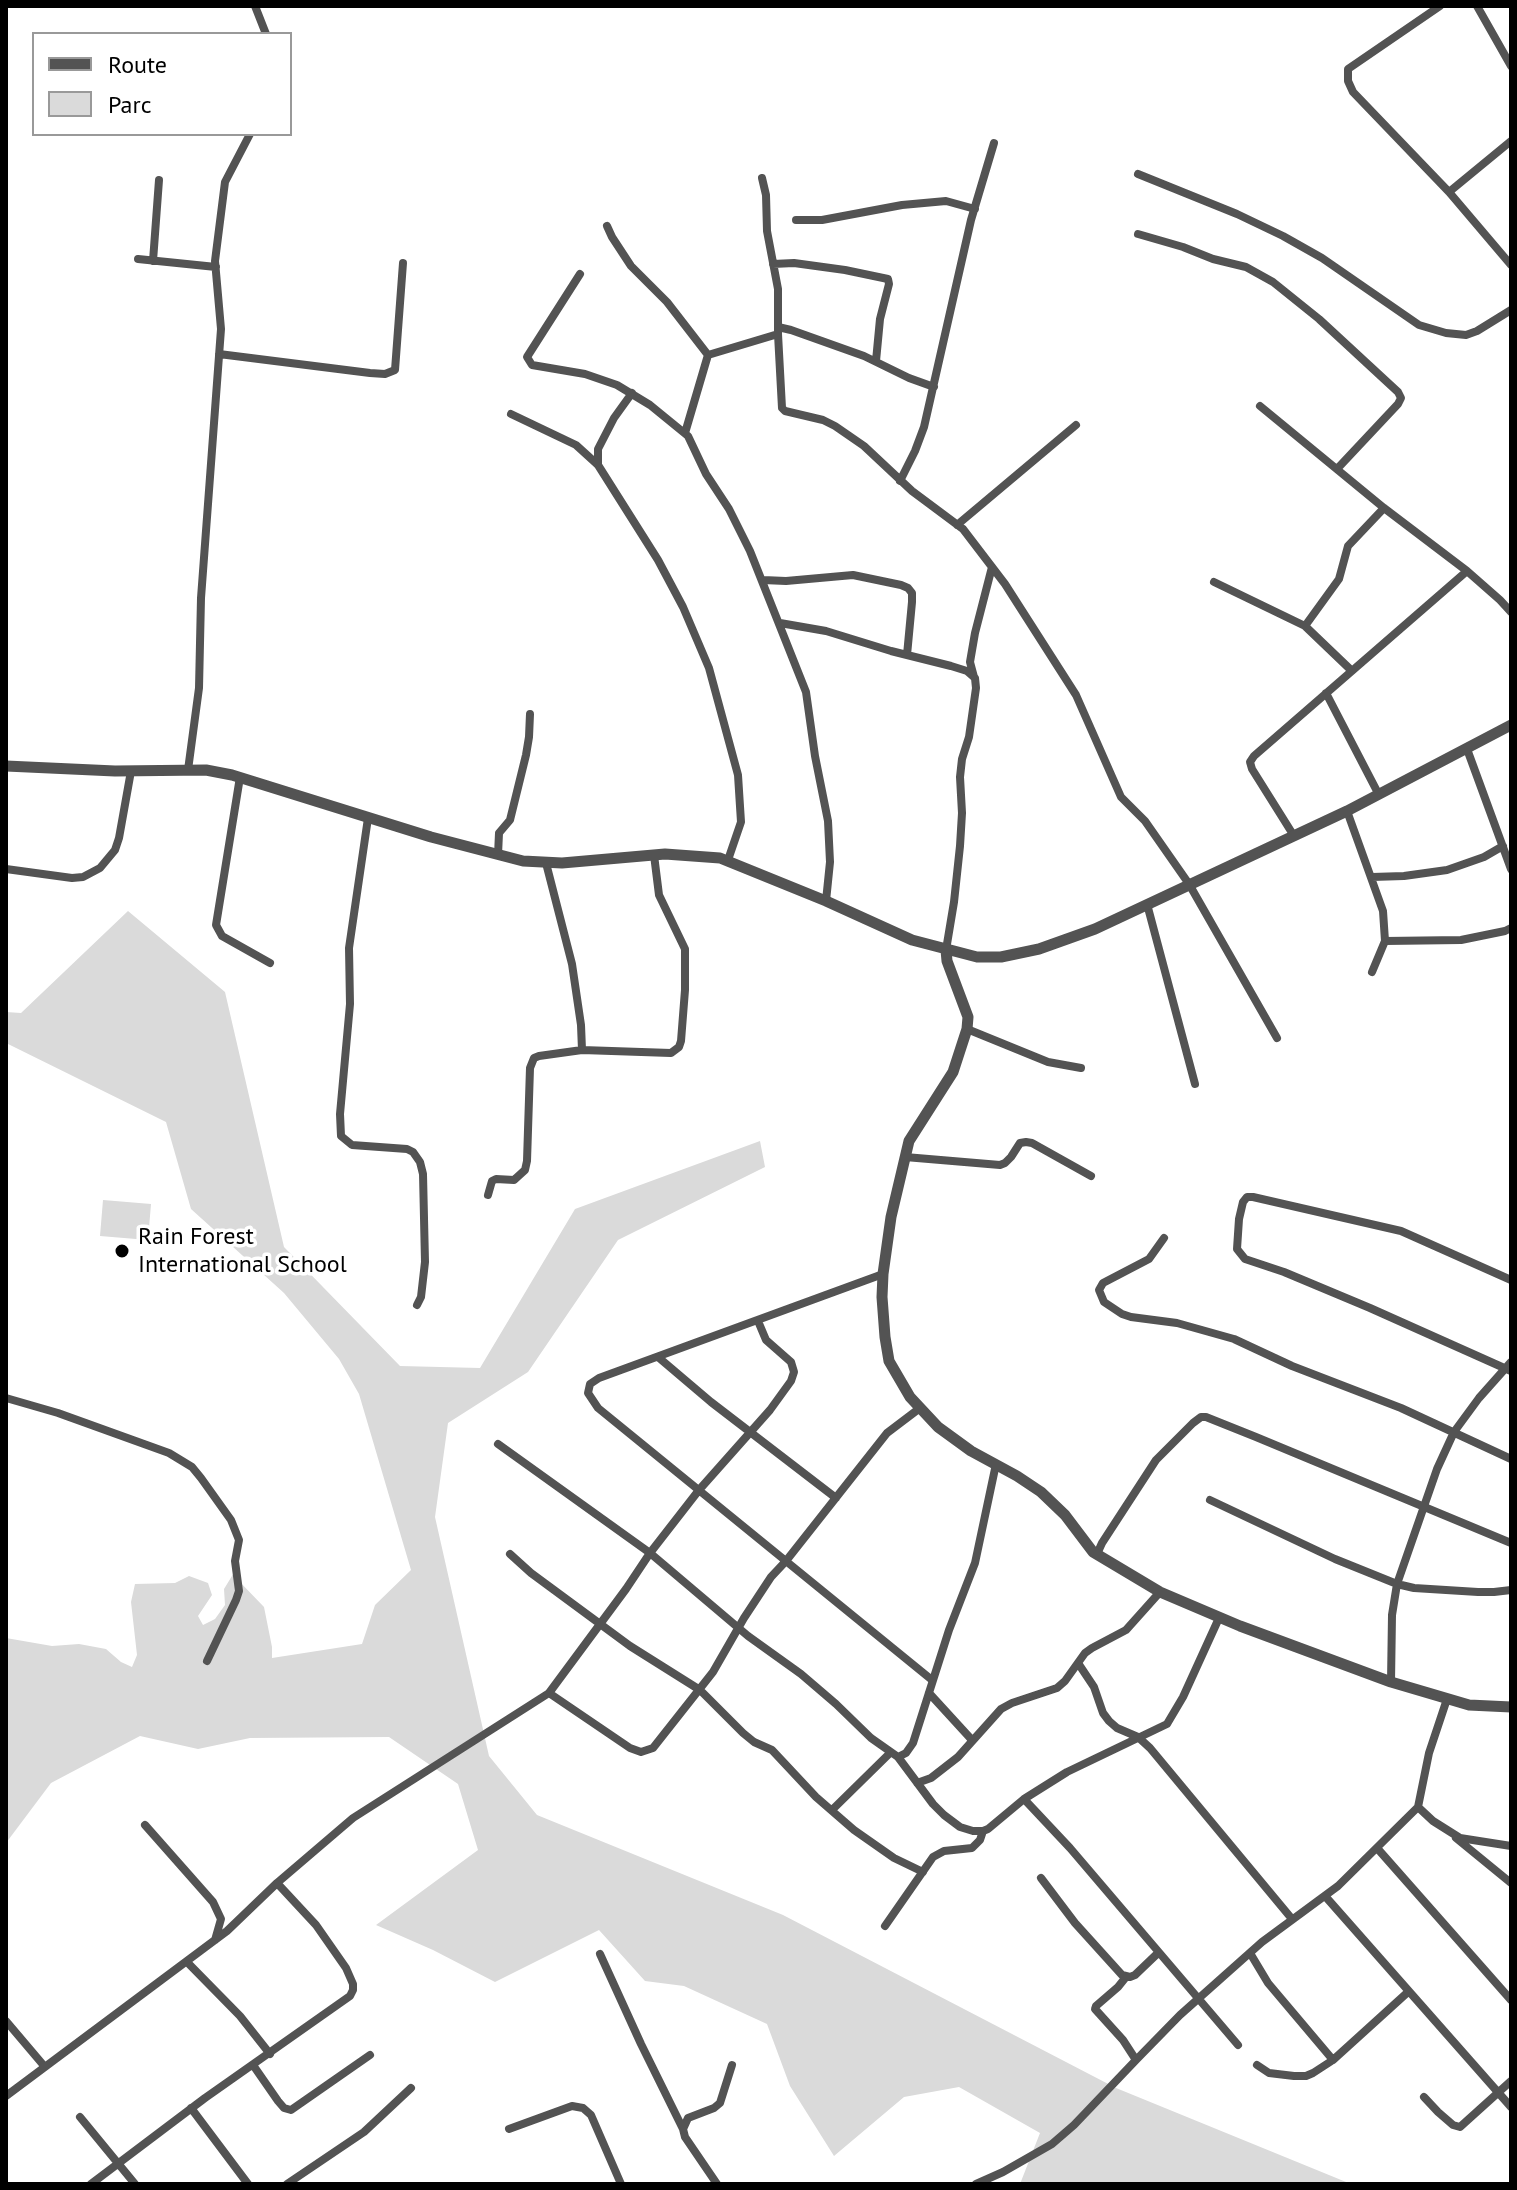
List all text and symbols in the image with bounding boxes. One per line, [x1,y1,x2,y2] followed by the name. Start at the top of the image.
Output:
[32,32,292,136] legend
[108,49,167,80] text: Route
[108,89,151,120] text: Parc
[138,1223,347,1279] place label: Rain Forest International School
[113,1242,131,1260] marker: Rain Forest International School

